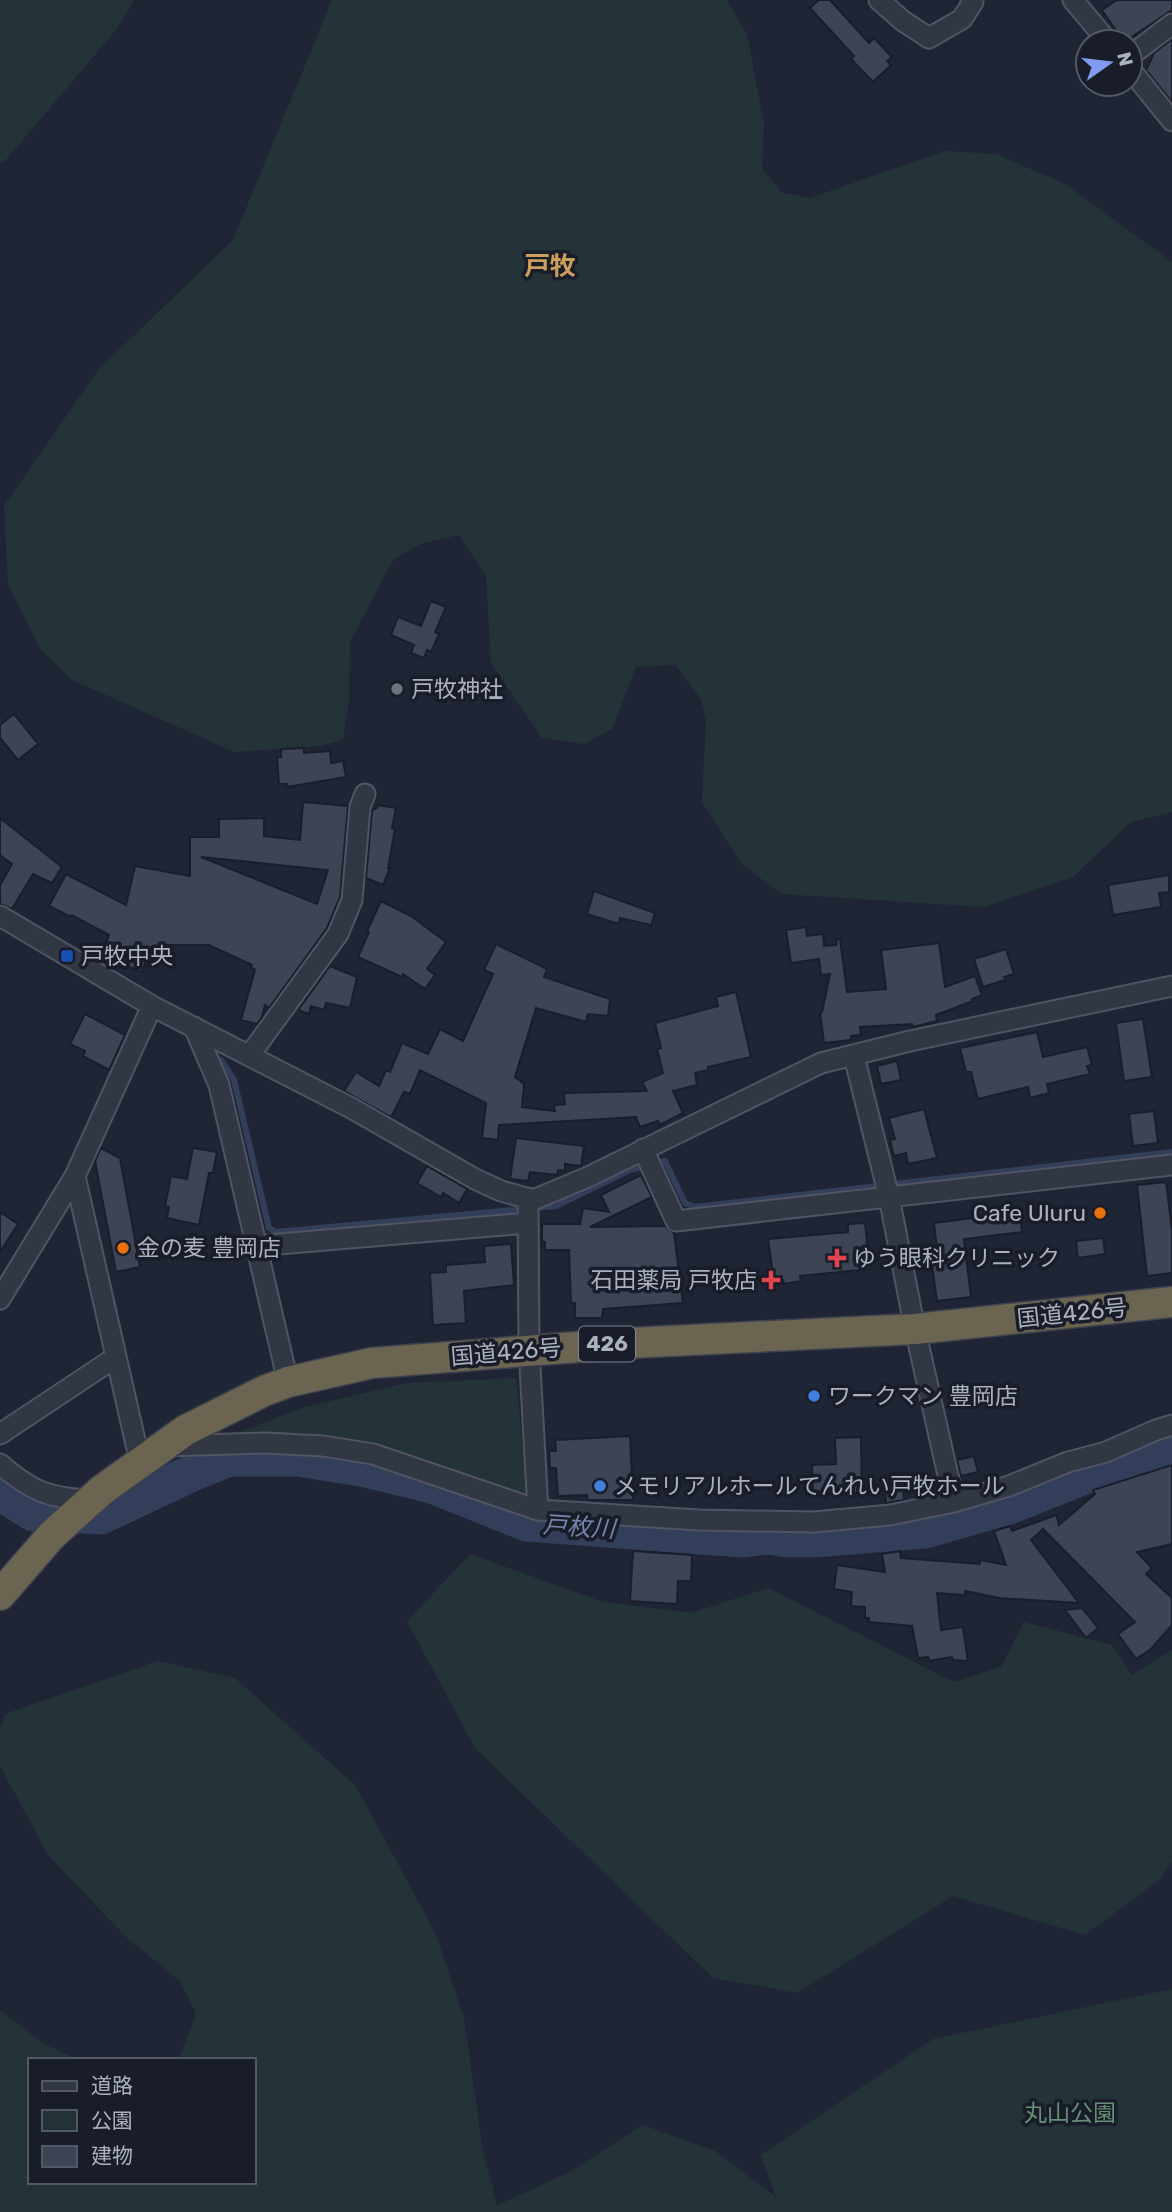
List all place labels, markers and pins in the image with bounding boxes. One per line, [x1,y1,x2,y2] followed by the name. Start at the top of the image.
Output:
[411,675,503,703] place label: 戸牧神社
[389,681,405,697] marker: 戸牧神社
[81,942,173,970] place label: 戸牧中央
[59,948,75,964] marker: 戸牧中央
[973,1199,1086,1227] place label: Cafe Uluru
[1092,1205,1108,1221] marker: Cafe Uluru
[137,1234,281,1262] place label: 金の麦 豊岡店
[115,1240,131,1256] marker: 金の麦 豊岡店
[853,1244,1060,1272] place label: ゆう眼科クリニック
[827,1248,847,1268] marker: ゆう眼科クリニック
[590,1266,757,1294] place label: 石田薬局 戸牧店
[763,1272,779,1288] marker: 石田薬局 戸牧店
[828,1382,1018,1410] place label: ワークマン 豊岡店
[806,1388,822,1404] marker: ワークマン 豊岡店
[614,1472,1005,1500] place label: メモリアルホールてんれい戸牧ホール
[592,1478,608,1494] marker: メモリアルホールてんれい戸牧ホール

